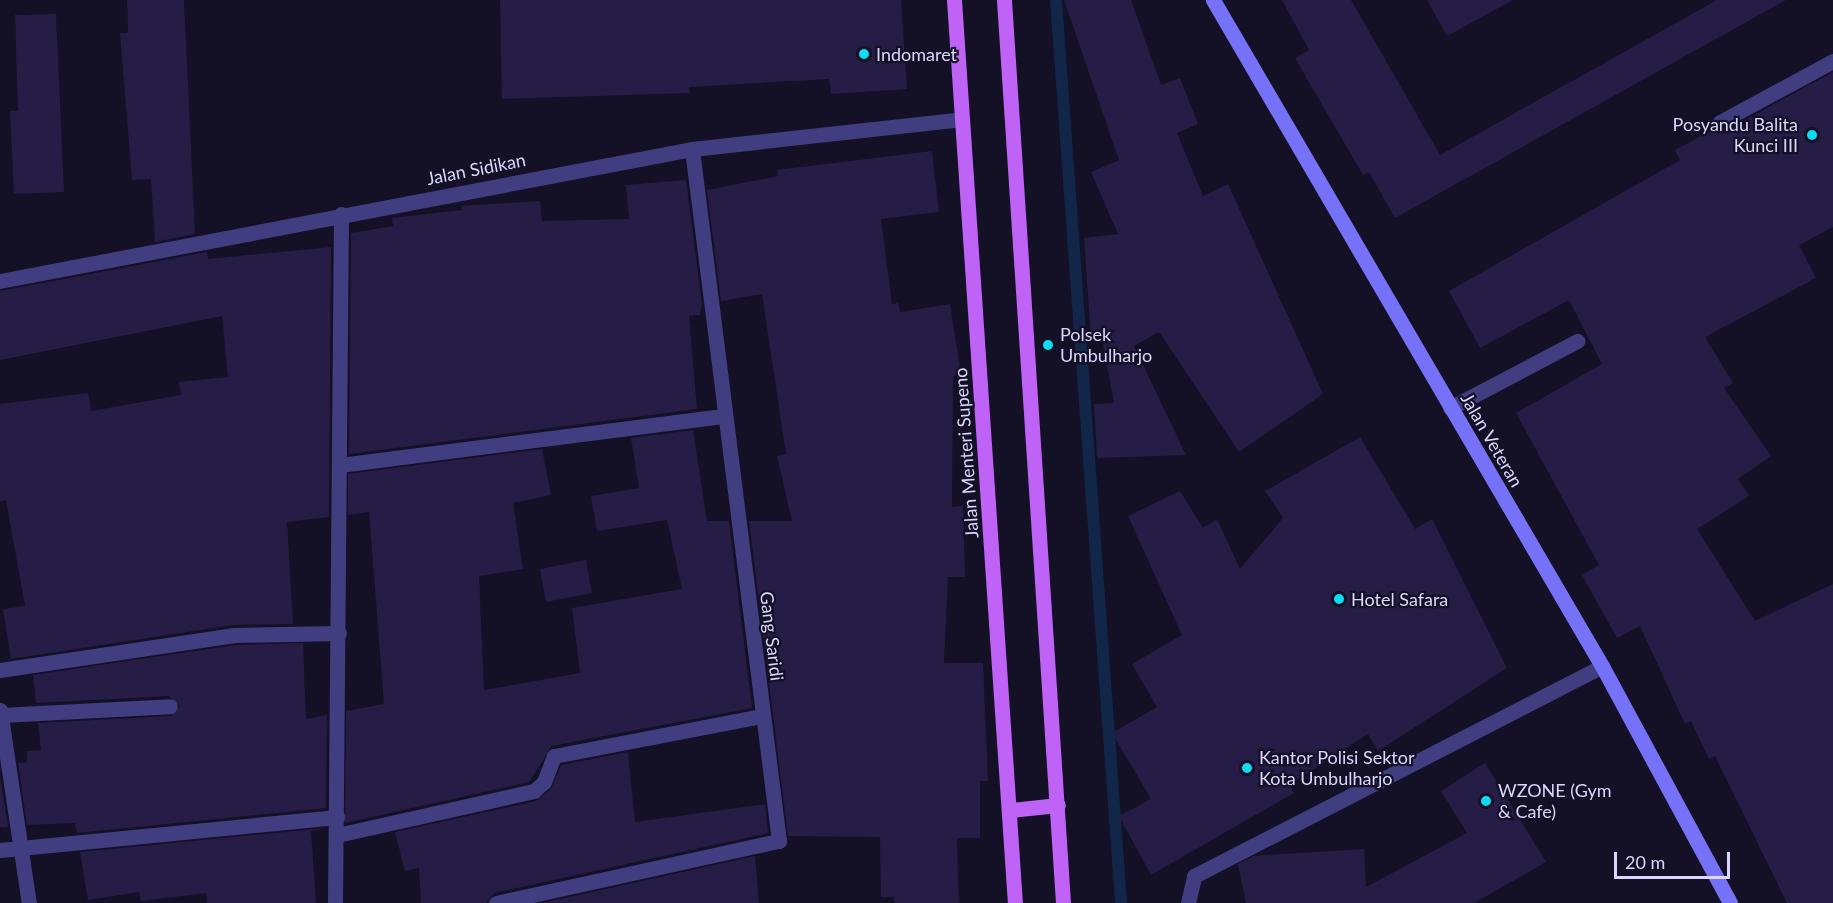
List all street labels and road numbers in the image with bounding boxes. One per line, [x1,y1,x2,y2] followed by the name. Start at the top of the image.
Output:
[425,149,527,189] street label: Jalan Sidikan
[949,367,983,539] street label: Jalan Menteri Supeno
[1456,389,1528,491] street label: Jalan Veteran
[756,590,788,682] street label: Gang Saridi

